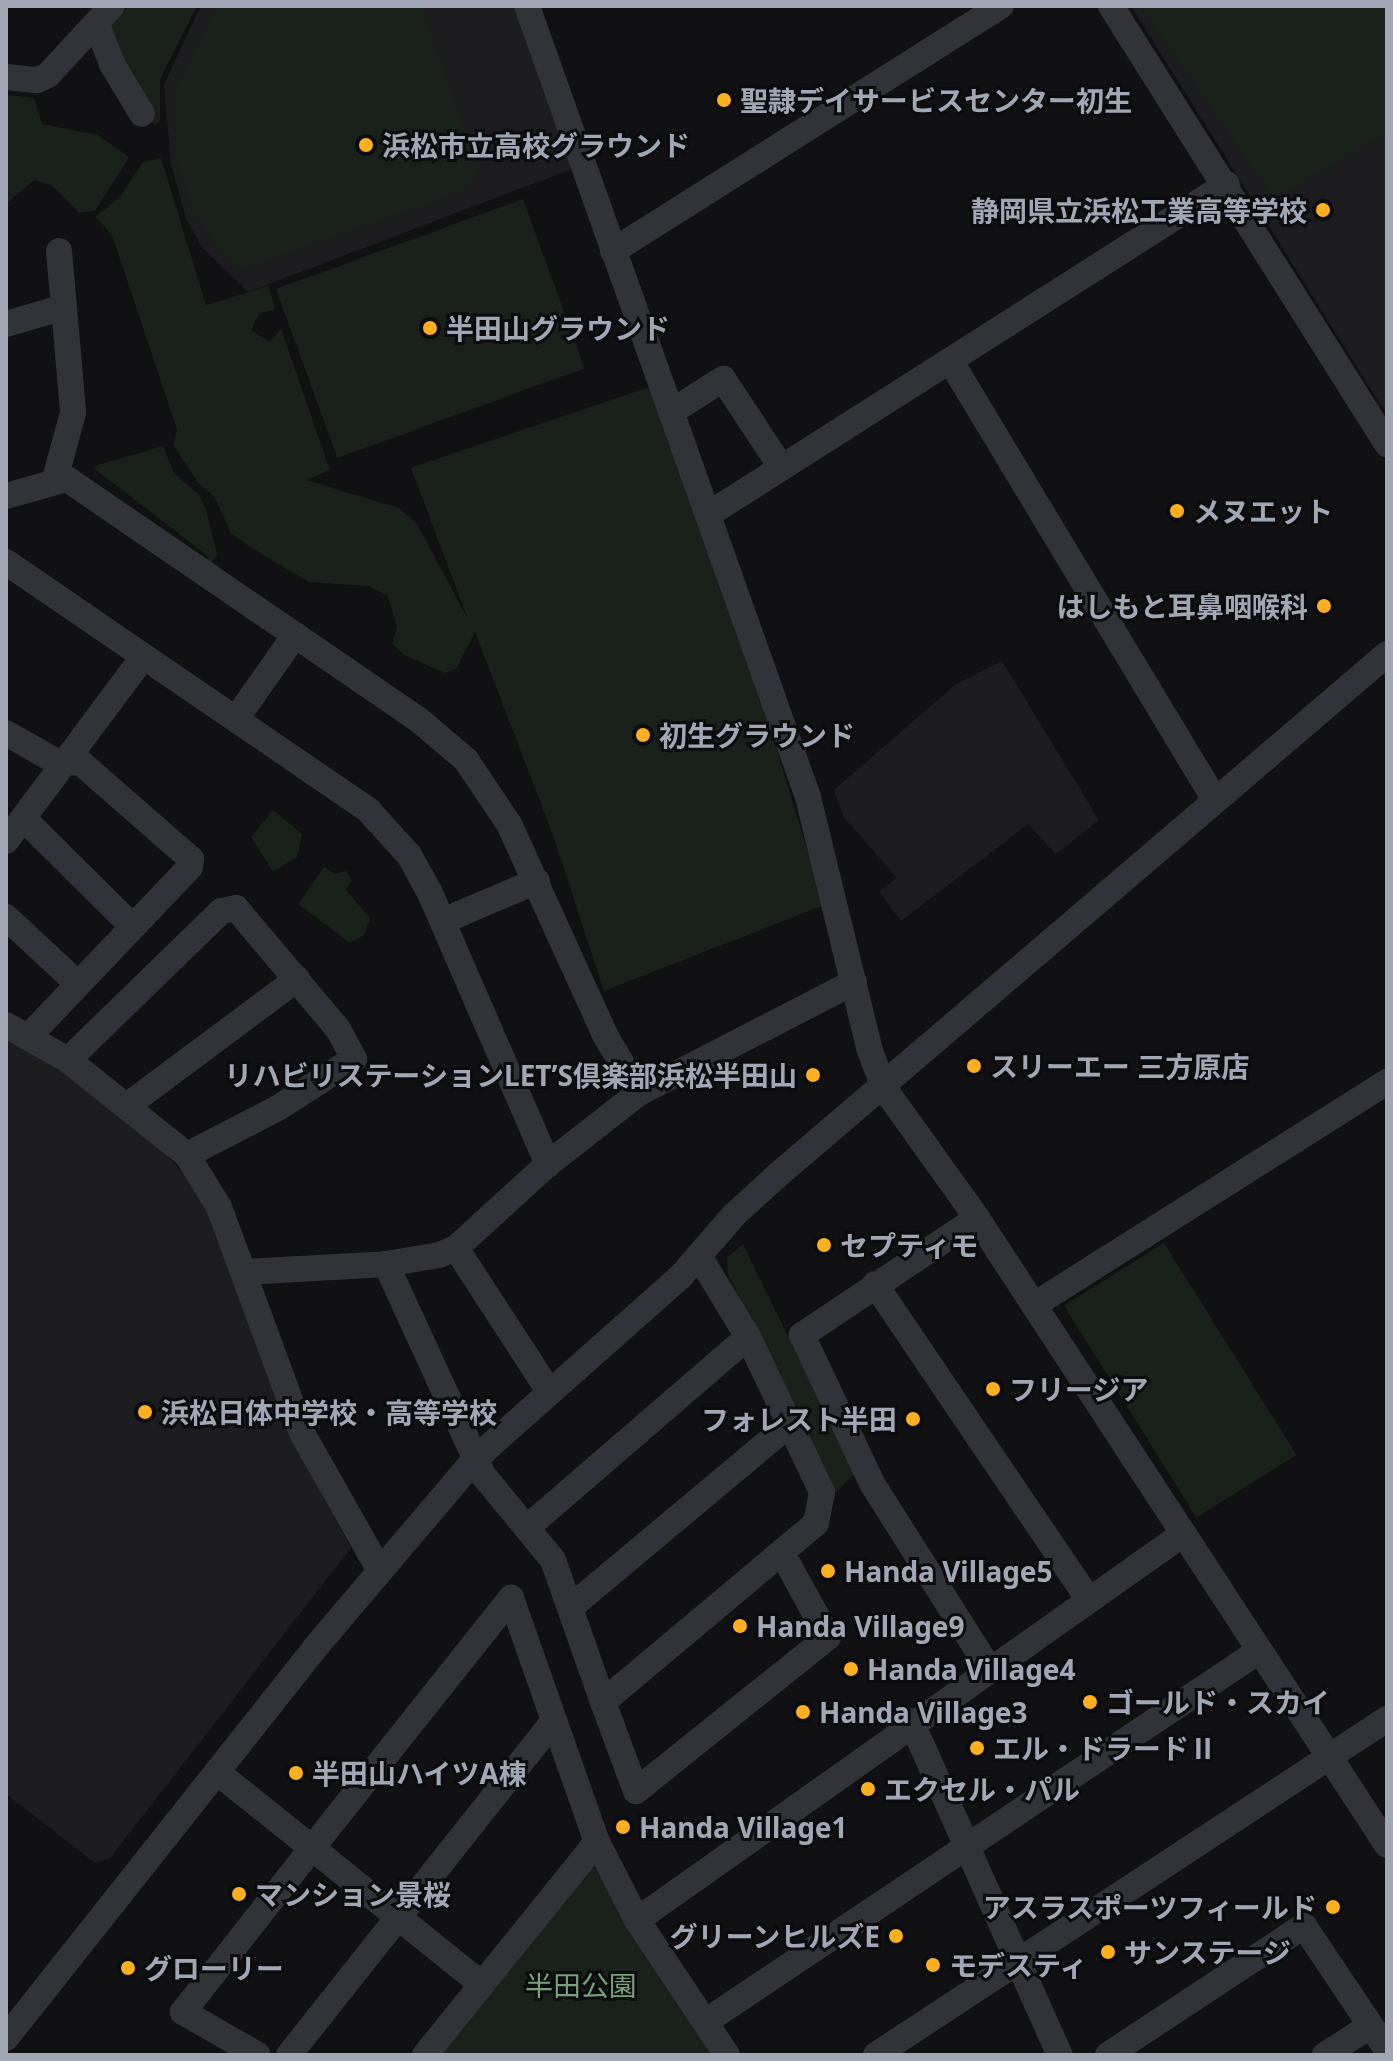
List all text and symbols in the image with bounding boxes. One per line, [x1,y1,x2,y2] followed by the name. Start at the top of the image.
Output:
[740,83,1132,117] place label: 聖隷デイサービスセンター初生
[715,91,733,109] marker: 聖隷デイサービスセンター初生
[382,128,690,162] place label: 浜松市立高校グラウンド
[357,136,375,154] marker: 浜松市立高校グラウンド
[971,193,1307,227] place label: 静岡県立浜松工業高等学校
[1314,201,1332,219] marker: 静岡県立浜松工業高等学校
[446,311,670,345] place label: 半田山グラウンド
[421,319,439,337] marker: 半田山グラウンド
[1193,494,1333,528] place label: メヌエット
[1168,502,1186,520] marker: メヌエット
[1056,589,1308,623] place label: はしもと耳鼻咽喉科
[1315,597,1333,615] marker: はしもと耳鼻咽喉科
[659,718,855,752] place label: 初生グラウンド
[634,726,652,744] marker: 初生グラウンド
[990,1049,1249,1083] place label: スリーエー 三方原店
[965,1057,983,1075] marker: スリーエー 三方原店
[224,1058,797,1092] place label: リハビリステーションLET’S倶楽部浜松半田山
[804,1066,822,1084] marker: リハビリステーションLET’S倶楽部浜松半田山
[840,1228,980,1262] place label: セプティモ
[815,1236,833,1254] marker: セプティモ
[1009,1372,1149,1406] place label: フリージア
[984,1380,1002,1398] marker: フリージア
[161,1395,497,1429] place label: 浜松日体中学校・高等学校
[701,1402,897,1436] place label: フォレスト半田
[136,1403,154,1421] marker: 浜松日体中学校・高等学校
[904,1410,922,1428] marker: フォレスト半田
[844,1554,1053,1588] place label: Handa Village5
[819,1562,837,1580] marker: Handa Village5
[756,1609,965,1643] place label: Handa Village9
[731,1617,749,1635] marker: Handa Village9
[867,1652,1076,1686] place label: Handa Village4
[842,1660,860,1678] marker: Handa Village4
[1106,1685,1330,1719] place label: ゴールド・スカイ
[1081,1693,1099,1711] marker: ゴールド・スカイ
[819,1695,1028,1729] place label: Handa Village3
[794,1703,812,1721] marker: Handa Village3
[993,1731,1217,1765] place label: エル・ドラードⅡ
[968,1739,986,1757] marker: エル・ドラードⅡ
[312,1756,527,1790] place label: 半田山ハイツA棟
[287,1764,305,1782] marker: 半田山ハイツA棟
[884,1772,1080,1806] place label: エクセル・パル
[859,1780,877,1798] marker: エクセル・パル
[639,1810,848,1844] place label: Handa Village1
[614,1818,632,1836] marker: Handa Village1
[255,1877,451,1911] place label: マンション景桜
[230,1885,248,1903] marker: マンション景桜
[981,1890,1317,1924] place label: アスラスポーツフィールド
[1324,1898,1342,1916] marker: アスラスポーツフィールド
[668,1919,880,1953] place label: グリーンヒルズE
[887,1927,905,1945] marker: グリーンヒルズE
[1124,1935,1292,1969] place label: サンステージ
[1099,1943,1117,1961] marker: サンステージ
[949,1948,1089,1982] place label: モデスティ
[144,1951,284,1985] place label: グローリー
[924,1956,942,1974] marker: モデスティ
[119,1959,137,1977] marker: グローリー
[525,1968,637,2002] park label: 半田公園

